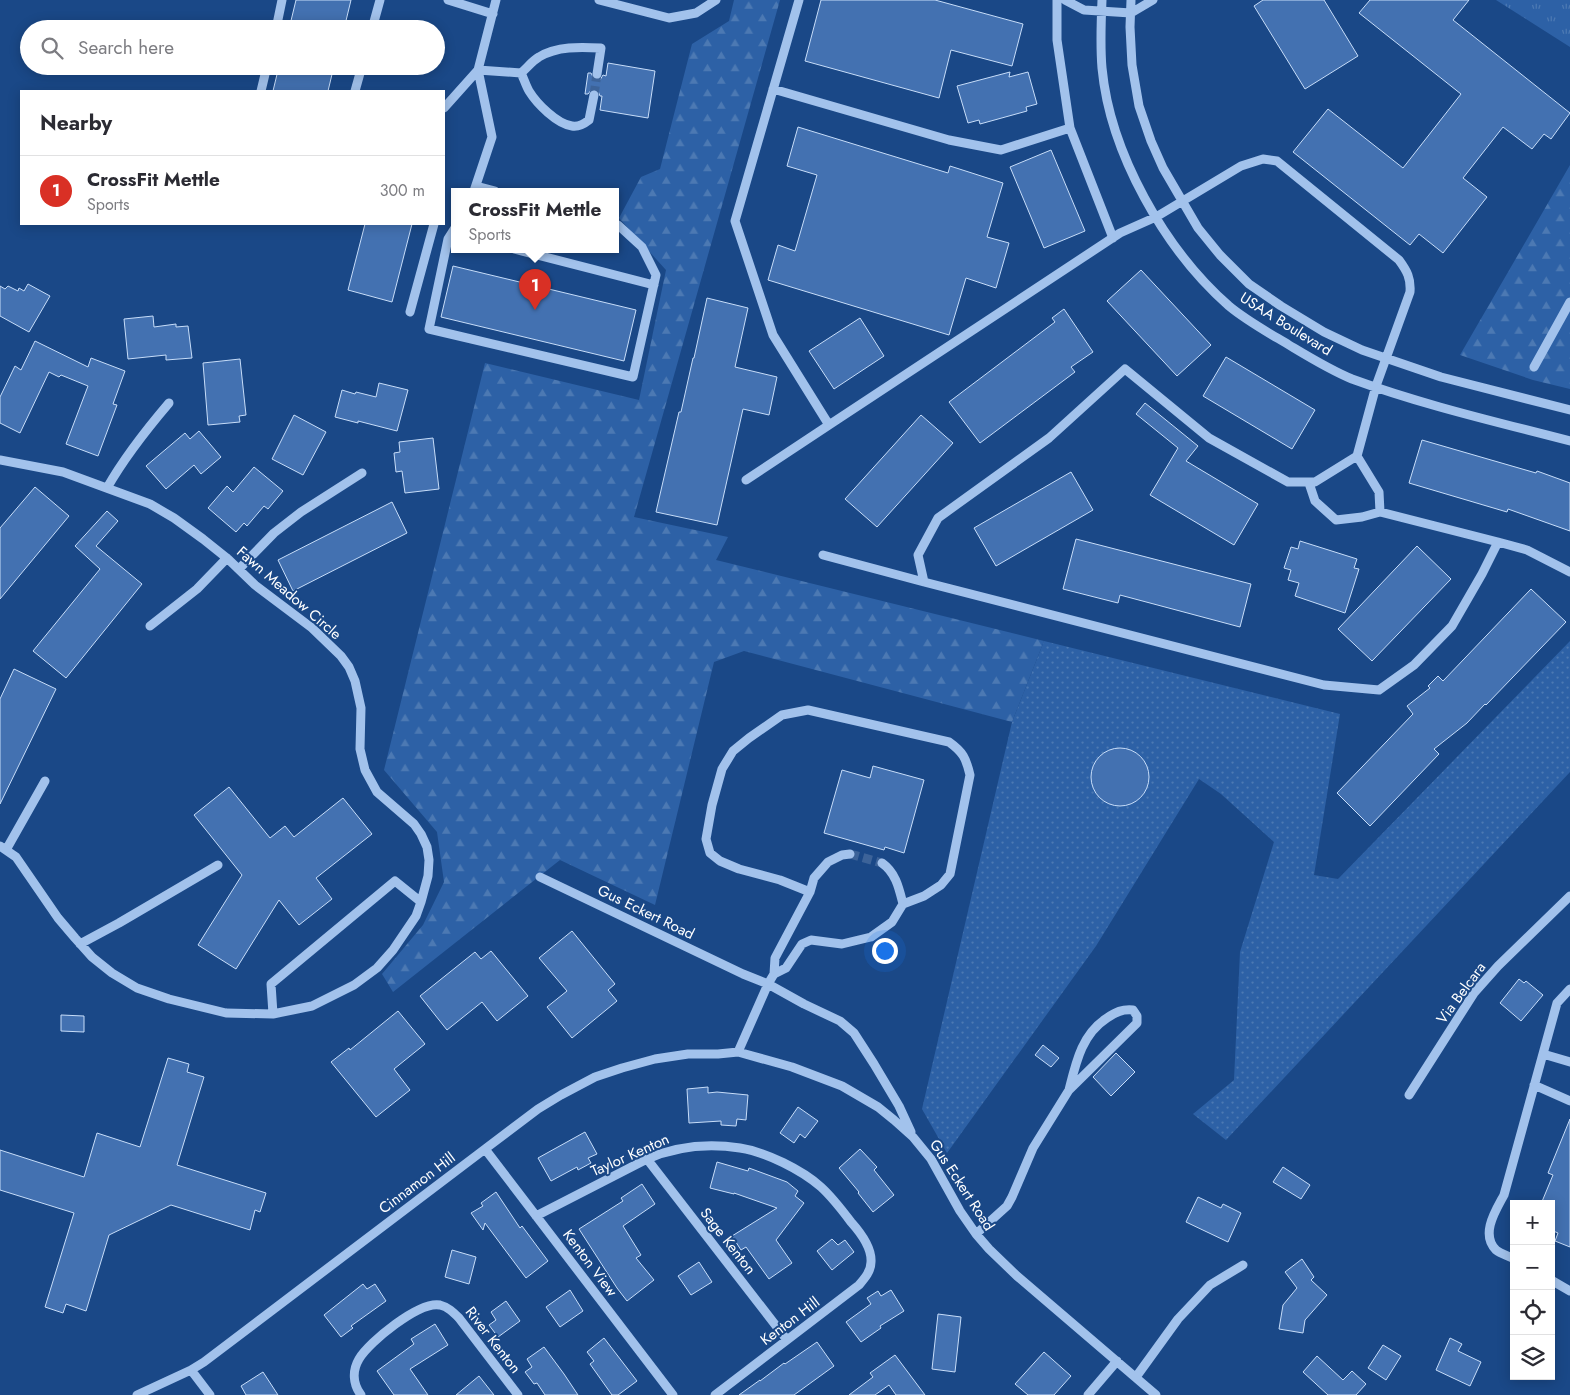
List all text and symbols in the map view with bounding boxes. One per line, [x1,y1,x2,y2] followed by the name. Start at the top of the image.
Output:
[20,20,445,75] search box
[38,34,66,62] icon: search
[78,34,174,61] text: Search here
[40,108,112,138] text: Nearby
[87,166,220,193] text: CrossFit Mettle
[52,179,60,202] text: 1
[380,179,425,202] text: 300 m
[451,188,619,253] popup
[87,193,129,216] text: Sports
[469,196,601,223] text: CrossFit Mettle
[469,223,511,246] text: Sports
[519,269,551,310] pin: 1
[1236,287,1336,361] street label: USAA Boulevard
[232,541,346,645] street label: Fawn Meadow Circle
[594,879,698,945] street label: Gus Eckert Road
[872,938,898,964] your location
[1431,957,1491,1029] street label: Via Belcara
[587,1128,673,1182] street label: Taylor Kenton
[924,1135,1000,1235] street label: Gus Eckert Road
[374,1147,460,1219] street label: Cinnamon Hill
[1510,1200,1555,1380] map controls
[1510,1200,1555,1245] button: +
[695,1203,761,1279] street label: Sage Kenton
[557,1225,623,1302] street label: Kenton View
[1510,1245,1555,1290] button: −
[1510,1290,1555,1335] button: locate
[756,1291,824,1351] street label: Kenton Hill
[460,1302,526,1378] street label: River Kenton
[1510,1335,1555,1380] button: layers

